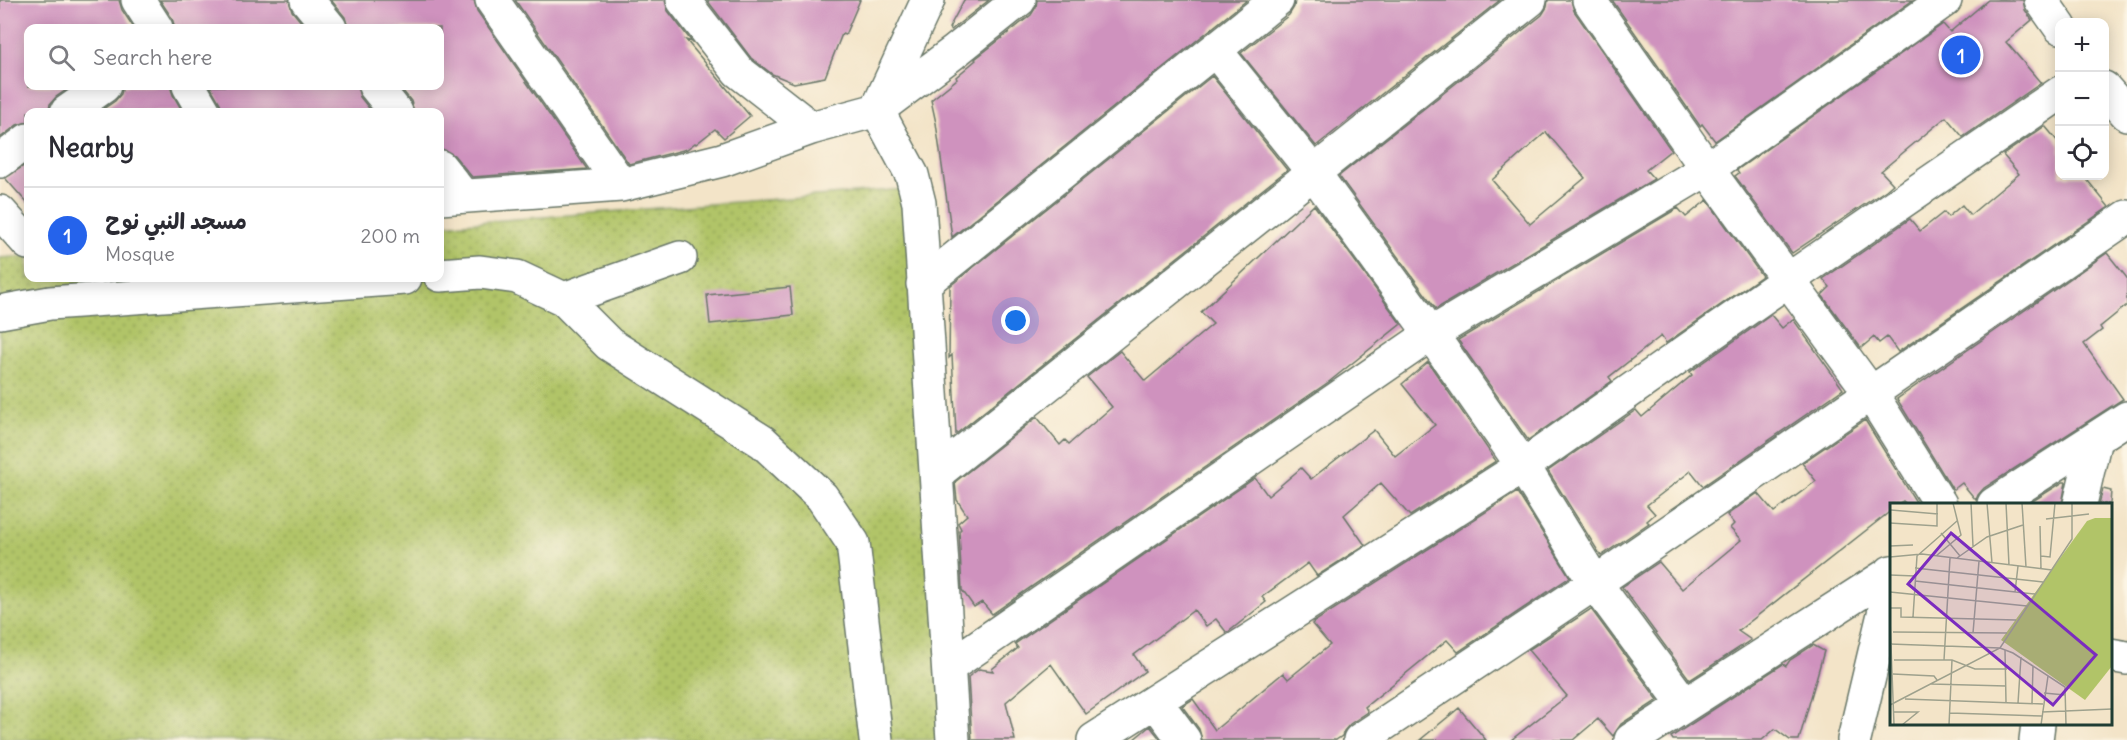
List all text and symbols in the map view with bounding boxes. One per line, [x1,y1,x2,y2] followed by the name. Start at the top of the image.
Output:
[2055,18,2109,180] map controls
[2055,18,2109,72] button: +
[24,24,444,90] search box
[1942,32,1980,78] pin: 1
[45,41,78,74] icon: search
[93,43,212,71] text: Search here
[2055,72,2109,126] button: −
[2055,126,2109,180] button: locate
[48,131,134,164] text: Nearby
[105,207,247,235] text: مسجد النبي نوح
[64,223,71,248] text: 1
[360,223,420,248] text: 200 m
[105,241,175,266] text: Mosque
[1001,306,1030,335] your location
[1890,503,2112,725] inset map

